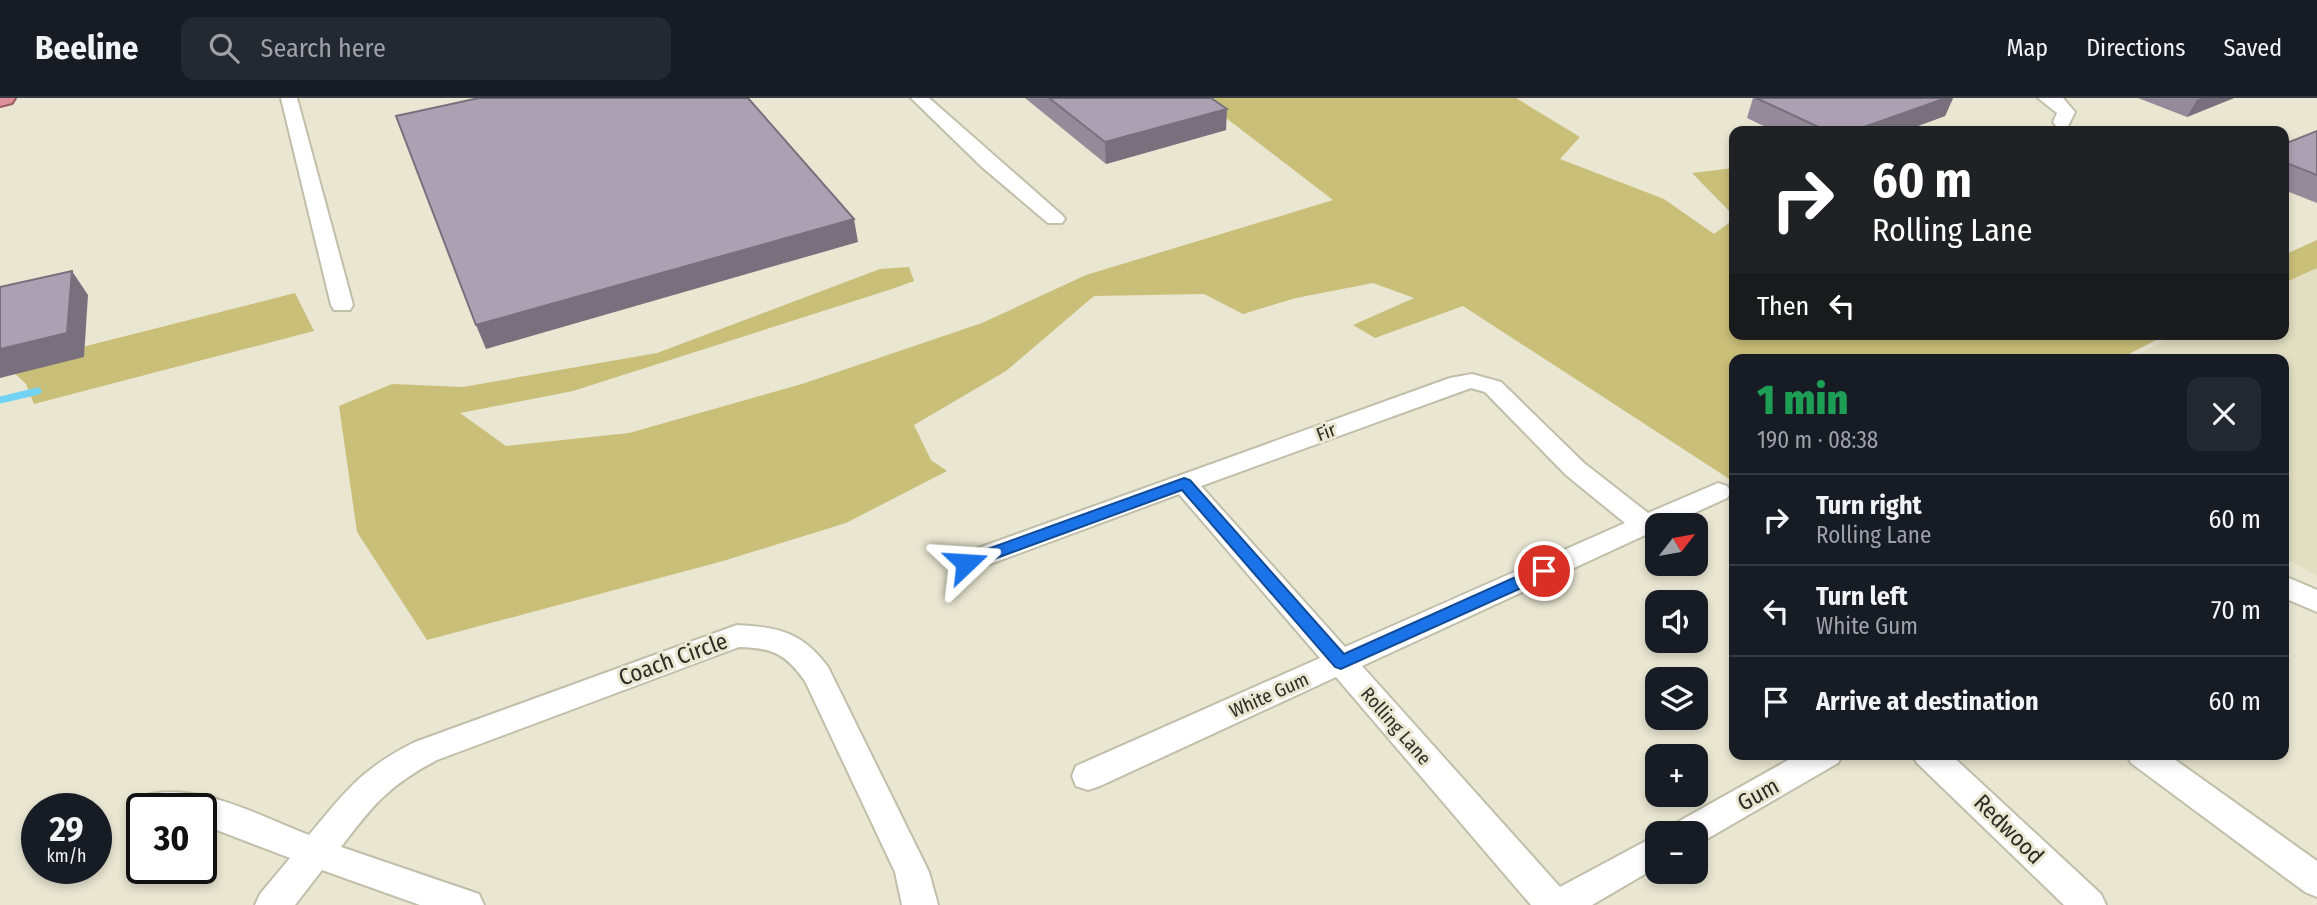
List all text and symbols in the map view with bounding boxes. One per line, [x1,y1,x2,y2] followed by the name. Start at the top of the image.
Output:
[181,17,671,80] search box
[35,28,139,68] text: Beeline
[205,29,243,67] icon: search
[261,33,386,64] text: Search here
[2007,34,2048,62] text: Map
[2086,34,2185,62] text: Directions
[2223,34,2282,62] text: Saved
[1872,151,1972,210] text: 60 m
[1757,154,1848,245] icon: right
[1872,211,2032,249] text: Rolling Lane
[1823,287,1861,325] icon: left
[1757,291,1809,322] text: Then
[1757,375,1848,425] text: 1 min
[2187,377,2261,451] button: close
[1313,418,1339,446] street label: Fir
[1757,426,1878,454] text: 190 m · 08:38
[1816,490,1922,521] text: Turn right
[1757,501,1795,539] icon: right
[2208,504,2261,535] text: 60 m
[1645,513,1708,576] north arrow
[1645,513,1708,884] map controls
[1816,521,1931,549] text: Rolling Lane
[929,526,1003,600] position arrow
[1514,541,1574,601] pin
[1525,552,1563,590] icon: arrive
[1816,581,1908,612] text: Turn left
[1645,590,1708,653] button: sound
[1757,592,1795,630] icon: left
[2211,595,2261,626] text: 70 m
[1816,612,1918,640] text: White Gum
[615,626,731,692] street label: Coach Circle
[1226,667,1312,723] street label: White Gum
[1645,667,1708,730] button: layers
[1356,682,1436,770] street label: Rolling Lane
[1757,683,1795,721] icon: arrive
[1816,686,2039,717] text: Arrive at destination
[2208,686,2261,717] text: 60 m
[1645,744,1708,807] button: +
[1732,771,1784,817] street label: Gum
[1968,788,2050,870] street label: Redwood
[126,793,217,884] speed limit sign: 30
[49,808,84,850] text: 29
[1645,821,1708,884] button: −
[46,845,87,867] text: km/h

